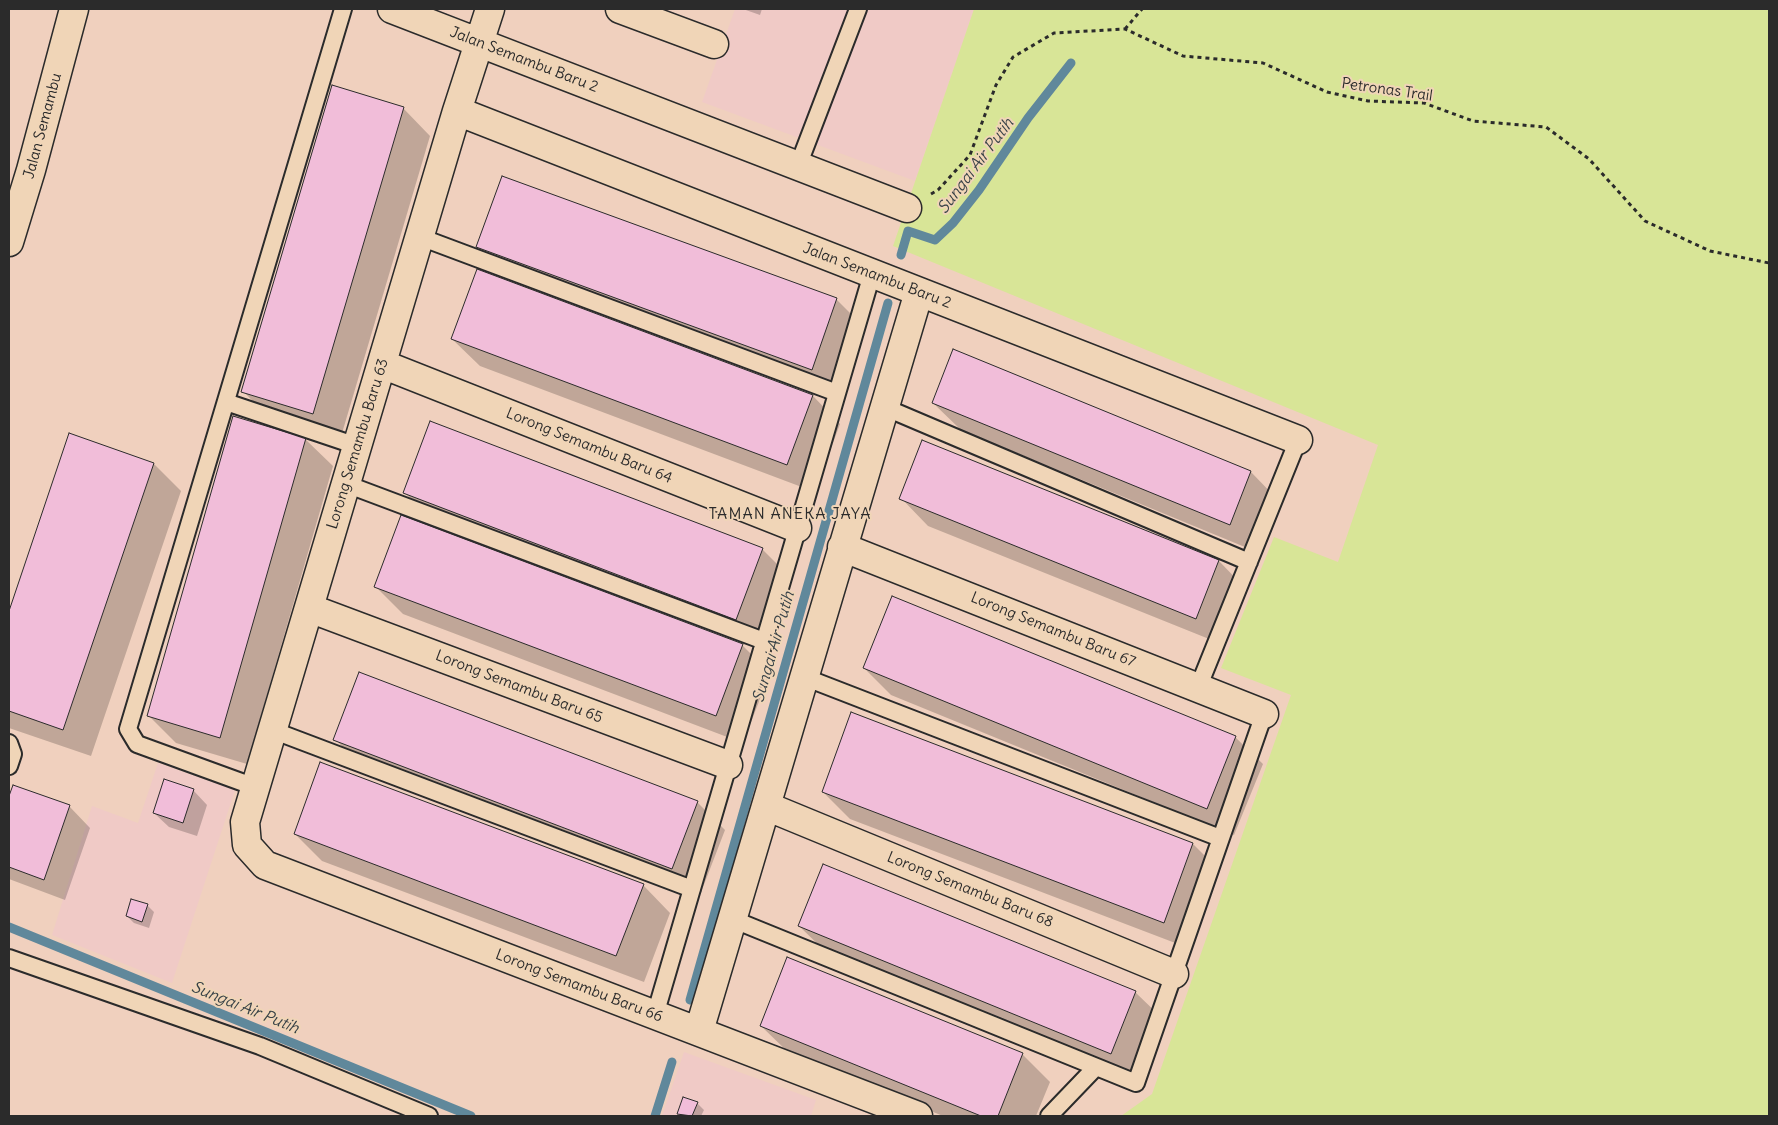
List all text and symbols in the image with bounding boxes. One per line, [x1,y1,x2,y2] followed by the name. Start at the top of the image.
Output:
[447,23,601,97] street label: Jalan Semambu Baru 2
[20,71,66,181] street label: Jalan Semambu
[1340,75,1434,105] street label: Petronas Trail
[934,115,1018,217] water label: Sungai Air Putih
[800,239,954,313] street label: Jalan Semambu Baru 2
[323,357,393,531] street label: Lorong Semambu Baru 63
[503,404,675,488] street label: Lorong Semambu Baru 64
[706,504,874,524] district label: TAMAN ANEKA JAYA
[749,589,799,705] water label: Sungai Air Putih
[968,589,1138,671] street label: Lorong Semambu Baru 67
[433,647,605,727] street label: Lorong Semambu Baru 65
[884,848,1056,932] street label: Lorong Semambu Baru 68
[493,946,665,1026] street label: Lorong Semambu Baru 66
[188,978,302,1038] water label: Sungai Air Putih

